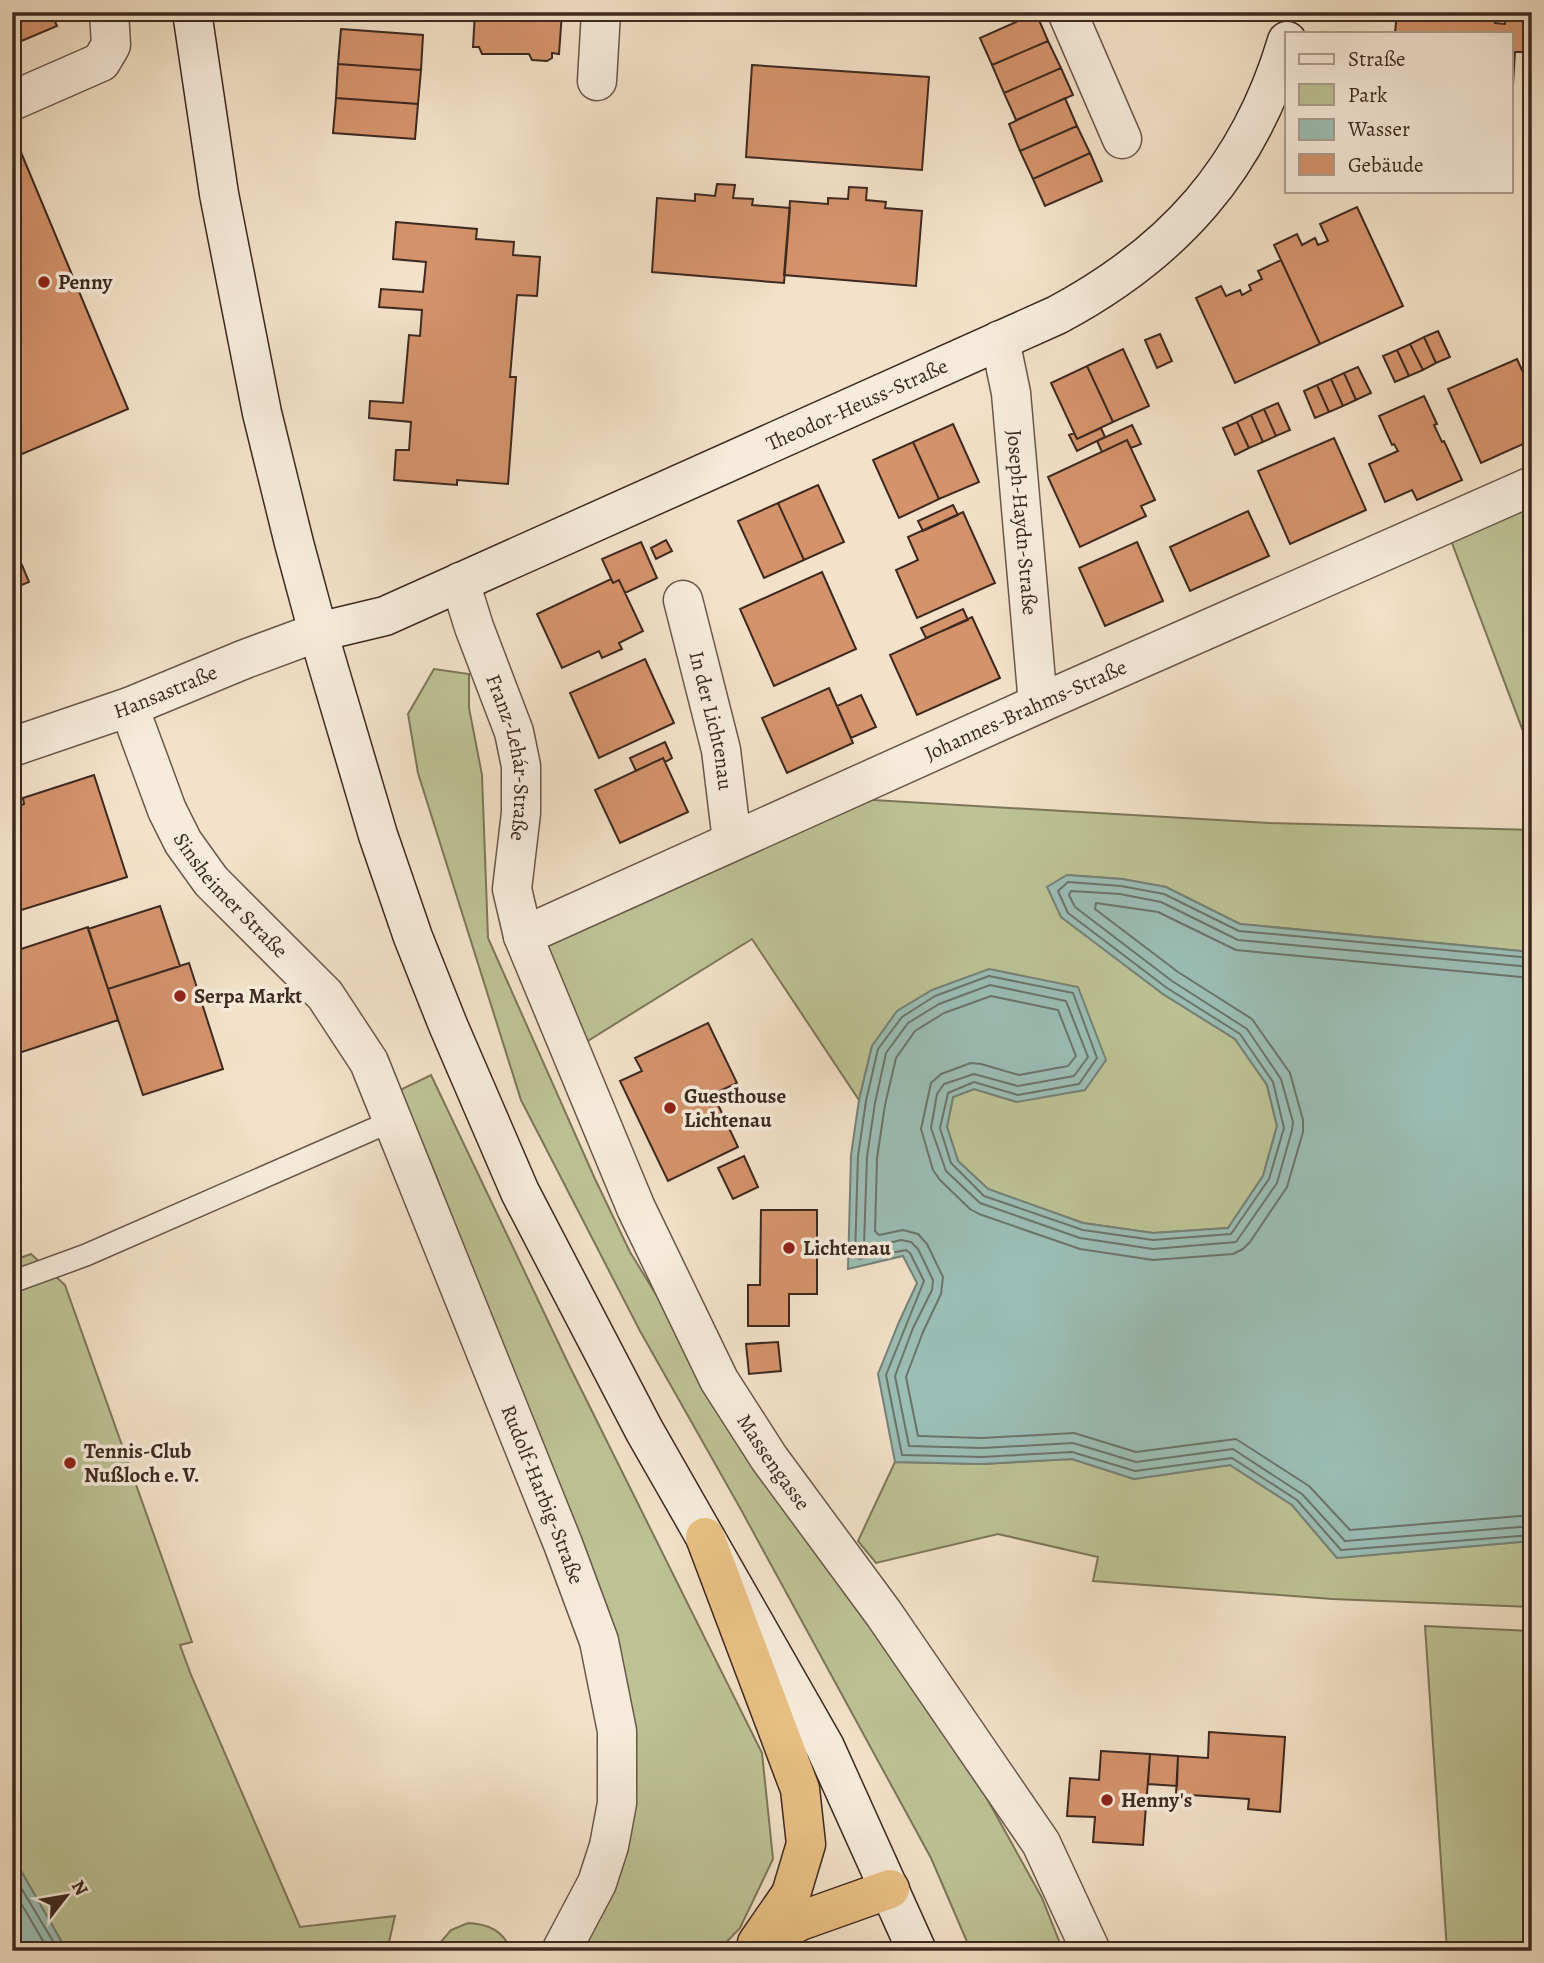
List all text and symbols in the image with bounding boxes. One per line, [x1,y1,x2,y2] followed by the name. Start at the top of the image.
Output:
[1285,32,1512,192] legend
[1348,45,1406,73] text: Straße
[1348,81,1388,109] text: Park
[1347,115,1410,143] text: Wasser
[1348,151,1424,179] text: Gebäude
[58,268,113,296] place label: Penny
[36,274,52,290] marker: Penny
[762,352,952,457] street label: Theodor-Heuss-Straße
[1000,428,1044,616] street label: Joseph-Haydn-Straße
[682,648,740,792] street label: In der Lichtenau
[920,653,1131,767] street label: Johannes-Brahms-Straße
[110,658,221,725] street label: Hansastraße
[479,670,535,843] street label: Franz-Lehár-Straße
[167,828,294,964] street label: Sinsheimer Straße
[194,982,302,1010] place label: Serpa Markt
[172,988,188,1004] marker: Serpa Markt
[684,1082,786,1134] place label: Guesthouse Lichtenau
[662,1100,678,1116] marker: Guesthouse Lichtenau
[803,1234,891,1262] place label: Lichtenau
[781,1240,797,1256] marker: Lichtenau
[494,1401,591,1588] street label: Rudolf-Harbig-Straße
[730,1408,817,1516] street label: Massengasse
[84,1437,200,1489] place label: Tennis-Club Nußloch e. V.
[62,1455,78,1471] marker: Tennis-Club Nußloch e. V.
[1121,1786,1192,1814] place label: Henny's
[1099,1792,1115,1808] marker: Henny's
[32,1862,102,1932] north arrow
[65,1875,95,1901] text: N

